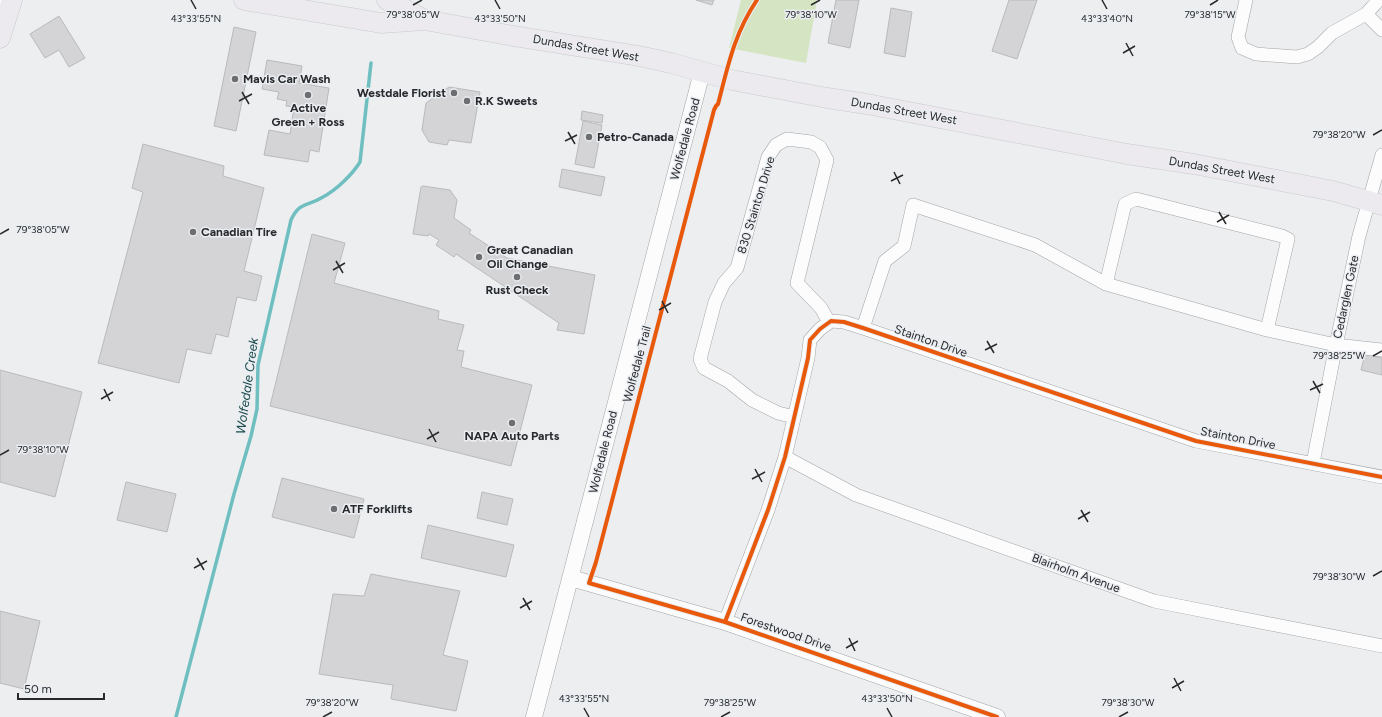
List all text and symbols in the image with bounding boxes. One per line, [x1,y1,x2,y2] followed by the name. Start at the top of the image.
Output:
[386,8,440,21] text: 79°38'05"W
[785,8,837,21] text: 79°38'10"W
[1185,8,1236,21] text: 79°38'15"W
[171,12,221,25] text: 43°33'55"N
[474,12,526,25] text: 43°33'50"N
[1081,12,1133,25] text: 43°33'40"N
[532,32,641,64] street label: Dundas Street West
[243,72,331,86] place label: Mavis Car Wash
[230,74,240,84] marker: Mavis Car Wash
[357,86,446,100] place label: Westdale Florist
[449,88,459,98] marker: Westdale Florist
[303,90,313,100] marker: Active Green + Ross
[475,94,538,108] place label: R.K Sweets
[850,95,959,127] street label: Dundas Street West
[462,96,472,106] marker: R.K Sweets
[667,96,703,182] street label: Wolfedale Road
[272,101,345,129] place label: Active Green + Ross
[1312,128,1366,141] text: 79°38'20"W
[597,130,674,144] place label: Petro-Canada
[584,132,594,142] marker: Petro-Canada
[735,154,778,255] street label: 830 Stainton Drive
[1168,154,1277,186] street label: Dundas Street West
[16,223,70,236] text: 79°38'05"W
[201,225,277,239] place label: Canadian Tire
[188,227,198,237] marker: Canadian Tire
[487,243,573,271] place label: Great Canadian Oil Change
[474,252,484,262] marker: Great Canadian Oil Change
[1330,254,1362,340] street label: Cedarglen Gate
[512,272,522,282] marker: Rust Check
[485,283,549,297] place label: Rust Check
[893,322,970,360] street label: Stainton Drive
[620,324,654,404] street label: Wolfedale Trail
[233,336,261,435] water label: Wolfedale Creek
[1313,349,1366,362] text: 79°38'25"W
[586,409,620,495] street label: Wolfedale Road
[507,418,517,428] marker: NAPA Auto Parts
[1199,424,1277,452] street label: Stainton Drive
[465,429,560,443] place label: NAPA Auto Parts
[17,443,69,456] text: 79°38'10"W
[342,502,413,516] place label: ATF Forklifts
[329,504,339,514] marker: ATF Forklifts
[1030,551,1122,596] street label: Blairholm Avenue
[1313,570,1366,583] text: 79°38'30"W
[739,610,834,654] street label: Forestwood Drive
[18,675,104,701] scale bar
[24,682,52,696] text: 50 m
[559,692,609,705] text: 43°33'55"N
[861,692,913,705] text: 43°33'50"N
[305,696,359,709] text: 79°38'20"W
[704,696,757,709] text: 79°38'25"W
[1102,696,1155,709] text: 79°38'30"W

